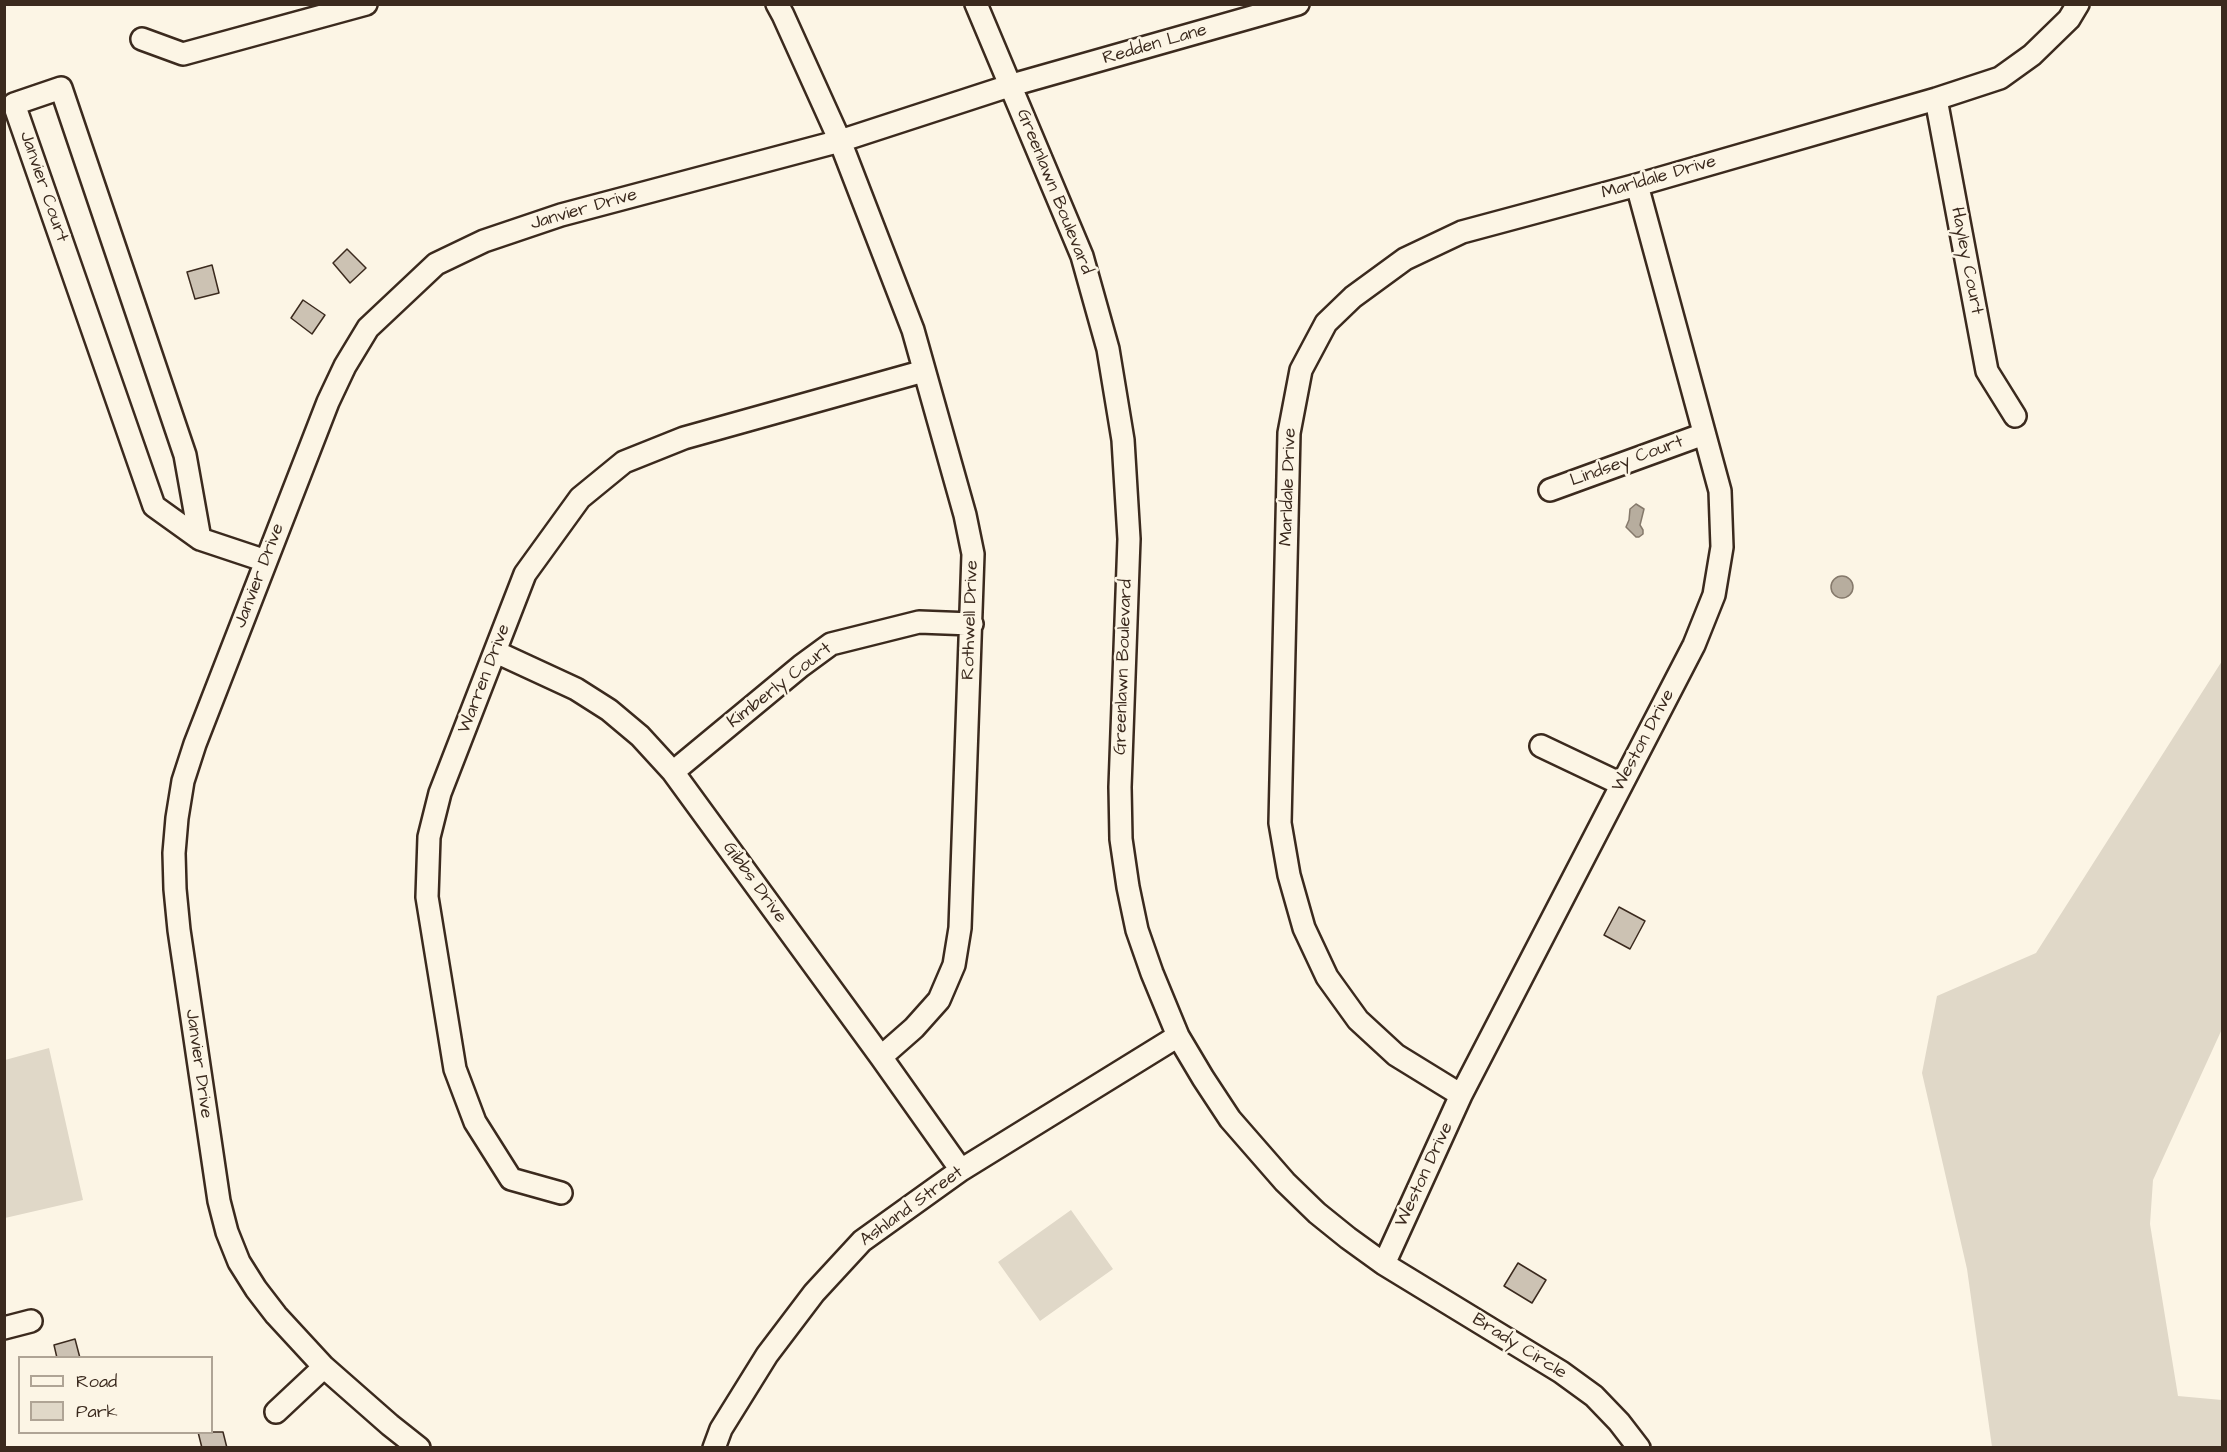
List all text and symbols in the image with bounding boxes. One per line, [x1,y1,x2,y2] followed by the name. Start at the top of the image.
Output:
[1100,20,1210,70] street label: Redden Lane
[1011,106,1097,278] street label: Greenlawn Boulevard
[14,129,72,245] street label: Janvier Court
[1599,151,1719,205] street label: Marldale Drive
[528,184,640,236] street label: Janvier Drive
[1945,206,1987,316] street label: Hayley Court
[1276,427,1302,547] street label: Marldale Drive
[1568,432,1686,492] street label: Lindsey Court
[230,521,290,631] street label: Janvier Drive
[958,560,984,680] street label: Rothwell Drive
[1110,579,1138,755] street label: Greenlawn Boulevard
[454,621,516,737] street label: Warren Drive
[723,639,837,733] street label: Kimberly Court
[1608,686,1680,796] street label: Weston Drive
[717,838,791,928] street label: Gibbs Drive
[180,1008,216,1120] street label: Janvier Drive
[1391,1119,1459,1231] street label: Weston Drive
[856,1162,968,1252] street label: Ashland Street
[1468,1309,1570,1385] street label: Brady Circle
[18,1356,213,1434] legend
[76,1369,117,1394] text: Road
[76,1399,118,1424] text: Park

